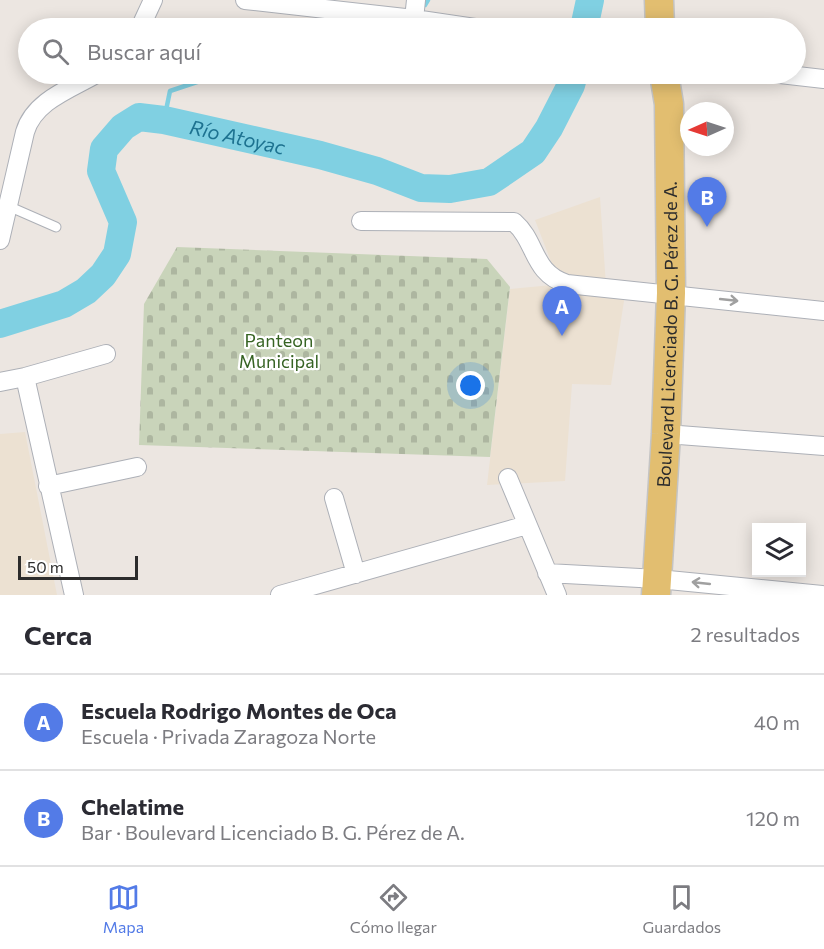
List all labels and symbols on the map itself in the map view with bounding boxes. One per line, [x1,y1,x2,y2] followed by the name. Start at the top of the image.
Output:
[680,102,734,156] north arrow
[188,114,288,159] water label: Río Atoyac
[688,178,726,227] pin: B
[652,181,682,488] street label: Boulevard Licenciado B. G. Pérez de A.
[542,286,582,336] pin: A
[719,295,738,306] one-way arrow
[239,329,319,372] park label: Panteon Municipal
[456,371,485,400] your location
[18,553,138,580] scale bar
[691,577,711,588] one-way arrow

